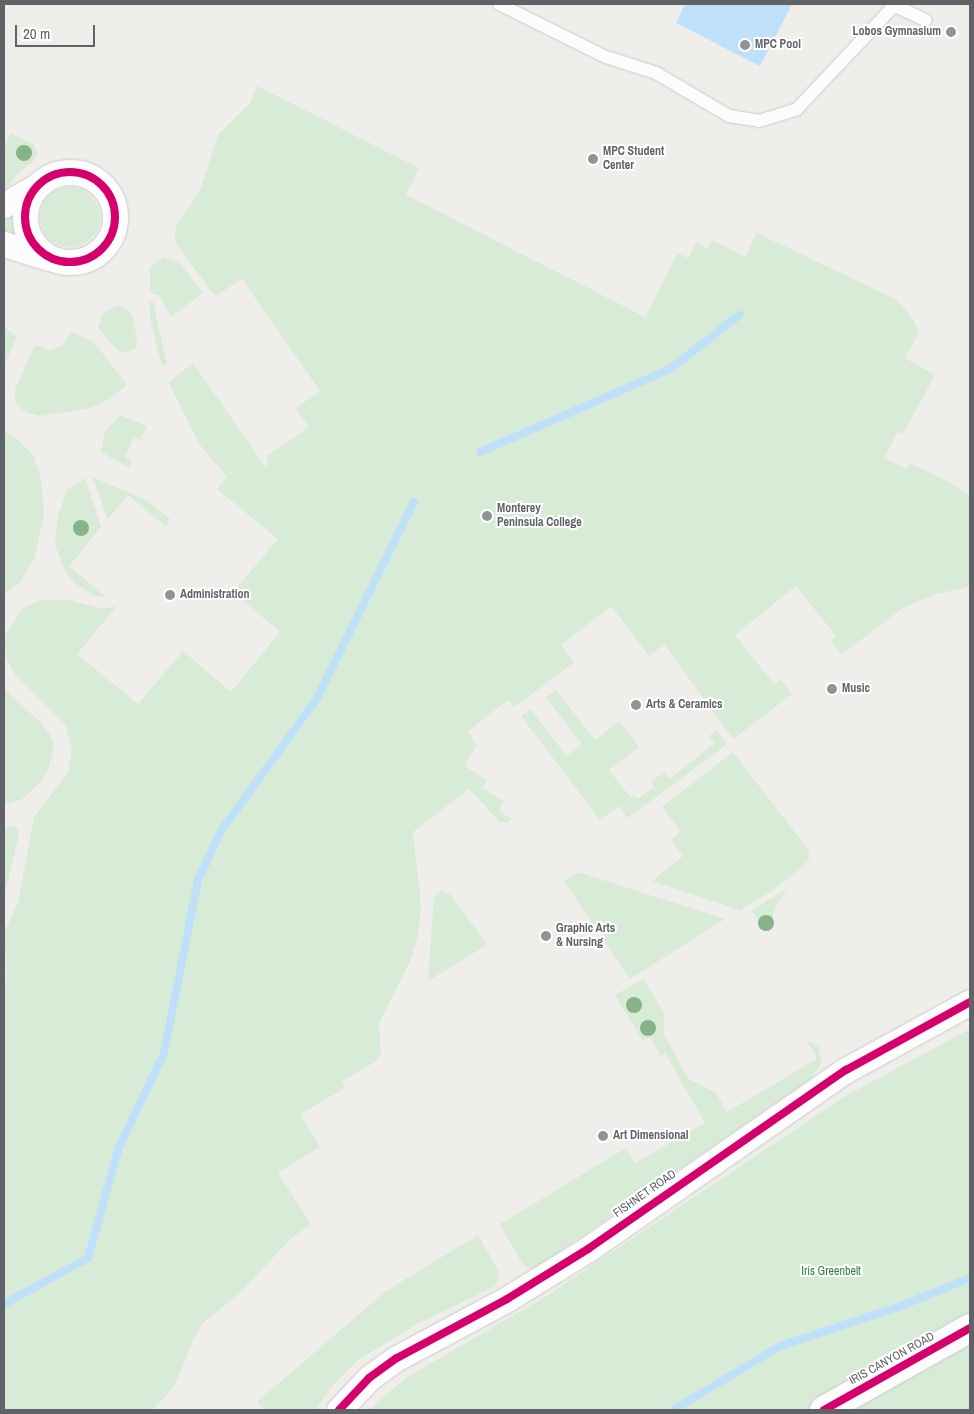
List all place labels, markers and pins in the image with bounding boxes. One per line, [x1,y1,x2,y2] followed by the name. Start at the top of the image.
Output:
[852,25,941,39] place label: Lobos Gymnasium
[945,26,957,38] marker: Lobos Gymnasium
[755,38,801,52] place label: MPC Pool
[739,39,751,51] marker: MPC Pool
[603,145,664,173] place label: MPC Student Center
[587,153,599,165] marker: MPC Student Center
[497,502,582,530] place label: Monterey Peninsula College
[481,510,493,522] marker: Monterey Peninsula College
[180,588,249,602] place label: Administration
[164,589,176,601] marker: Administration
[842,682,870,696] place label: Music
[826,683,838,695] marker: Music
[646,698,723,712] place label: Arts & Ceramics
[630,699,642,711] marker: Arts & Ceramics
[556,922,616,950] place label: Graphic Arts & Nursing
[540,930,552,942] marker: Graphic Arts & Nursing
[613,1129,688,1143] place label: Art Dimensional
[597,1130,609,1142] marker: Art Dimensional

